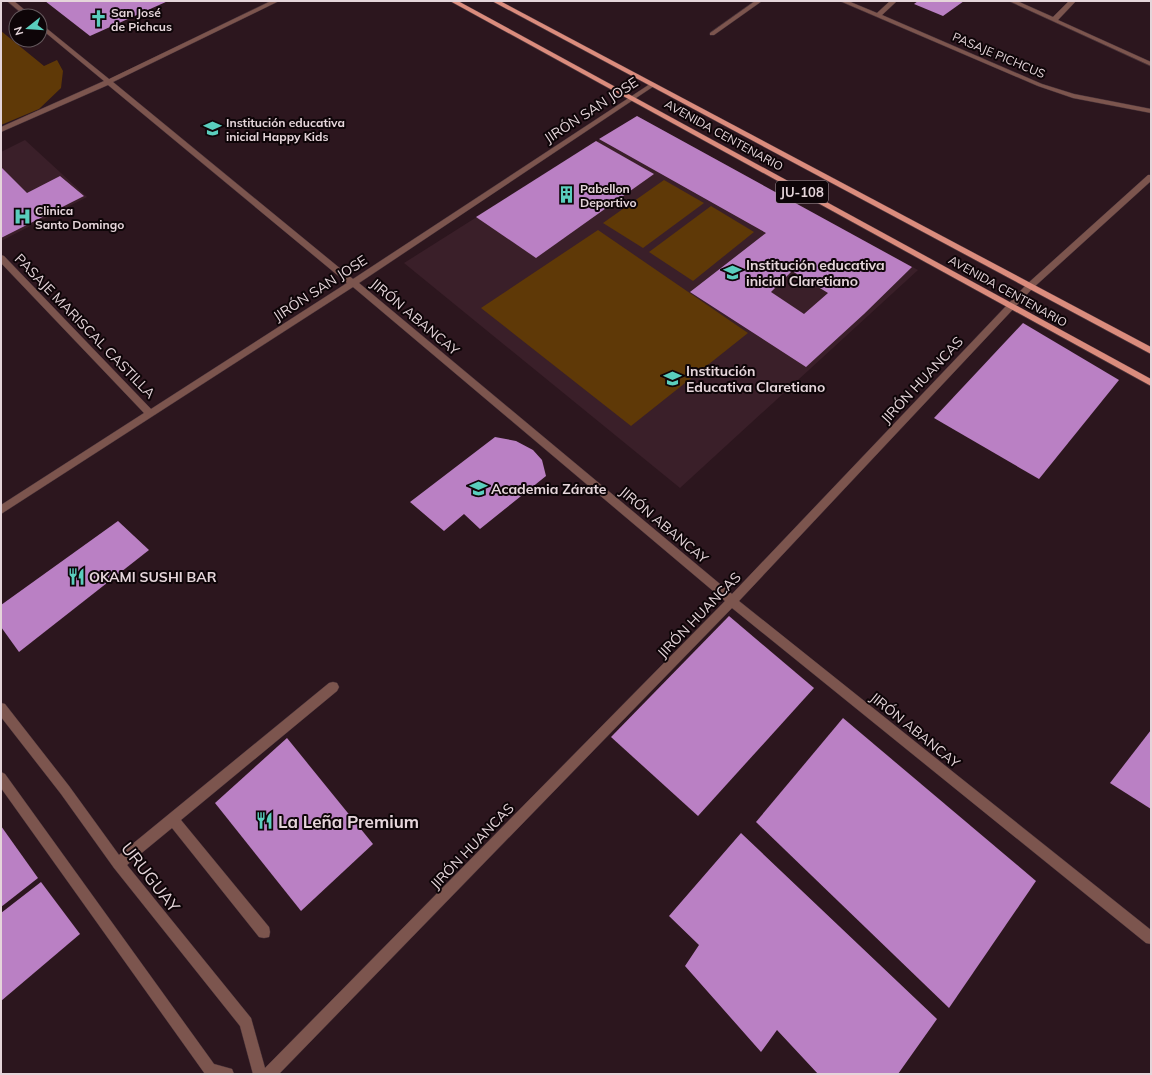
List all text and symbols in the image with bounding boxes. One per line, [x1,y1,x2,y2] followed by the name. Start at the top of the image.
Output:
[111,5,172,34] place label: San José de Pichcus
[8,8,48,48] north arrow
[88,9,108,29] church icon: San José de Pichcus
[11,25,26,37] text: N
[950,29,1048,81] street label: PASAJE PICHCUS
[541,73,641,147] street label: JIRÓN SAN JOSE
[662,96,786,174] street label: AVENIDA CENTENARIO
[226,115,345,144] place label: Institución educativa inicial Happy Kids
[203,119,223,139] school or university icon: Institución educativa inicial Happy Kids
[580,181,637,210] place label: Pabellon Deportivo
[776,181,828,203] road number: JU-108
[557,185,577,205] building icon: Pabellon Deportivo
[35,203,124,232] place label: Clinica Santo Domingo
[12,207,32,227] hospital icon: Clinica Santo Domingo
[11,250,160,403] street label: PASAJE MARISCAL CASTILLA
[270,251,370,325] street label: JIRÓN SAN JOSE
[946,252,1070,330] street label: AVENIDA CENTENARIO
[746,256,885,290] place label: Institución educativa inicial Claretiano
[723,263,743,283] school or university icon: Institución educativa inicial Claretiano
[367,275,463,360] street label: JIRÓN ABANCAY
[877,332,967,427] street label: JIRÓN HUANCAS
[686,362,825,396] place label: Institución Educativa Claretiano
[663,369,683,389] school or university icon: Institución Educativa Claretiano
[468,479,488,499] school or university icon: Academia Zárate
[491,480,607,498] place label: Academia Zárate
[616,483,712,568] street label: JIRÓN ABANCAY
[66,567,86,587] restaurant icon: OKAMI SUSHI BAR
[89,568,217,586] place label: OKAMI SUSHI BAR
[653,568,745,662] street label: JIRÓN HUANCAS
[866,688,964,772] street label: JIRÓN ABANCAY
[426,799,518,893] street label: JIRÓN HUANCAS
[255,811,275,831] restaurant icon: La Leña Premium
[278,811,419,832] place label: La Leña Premium
[117,838,185,917] street label: URUGUAY

